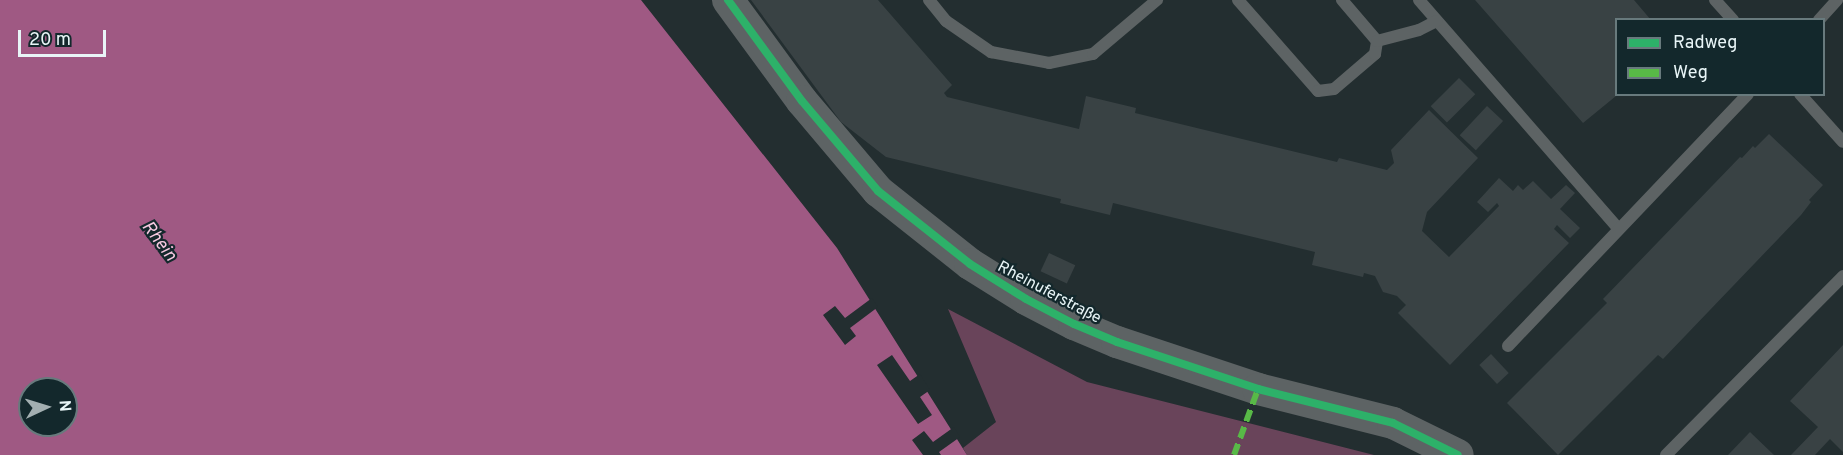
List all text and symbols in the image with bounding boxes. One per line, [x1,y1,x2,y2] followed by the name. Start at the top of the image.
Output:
[21,18,110,56] scale bar
[1615,18,1825,96] legend
[29,29,71,52] text: 20 m
[1673,32,1737,55] text: Radweg
[1673,62,1708,85] text: Weg
[136,218,180,266] water label: Rhein
[994,258,1104,328] street label: Rheinuferstraße
[18,377,78,437] north arrow
[54,399,74,412] text: N

